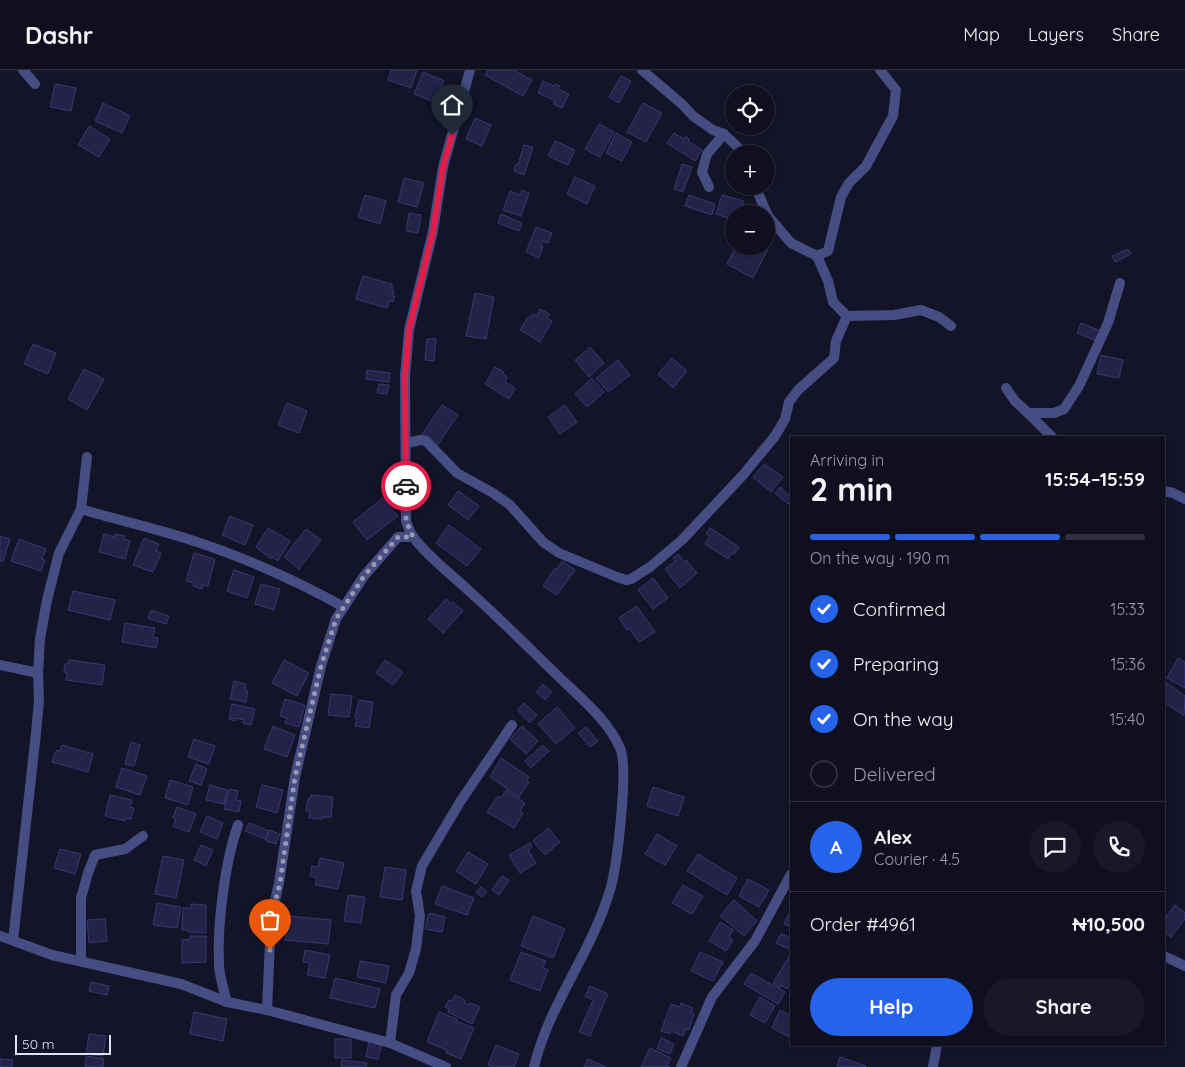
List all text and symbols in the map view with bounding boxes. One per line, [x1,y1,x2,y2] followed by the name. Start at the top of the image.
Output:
[25,20,93,50] text: Dashr
[963,23,1000,46] text: Map
[1028,23,1084,46] text: Layers
[1112,23,1160,46] text: Share
[431,84,473,135] pin
[725,85,775,255] map controls
[725,85,775,135] button: locate
[438,91,466,119] icon: home
[725,145,775,195] button: +
[725,205,775,255] button: −
[810,450,884,470] text: Arriving in
[381,461,431,511] courier
[1045,467,1145,491] text: 15:54–15:59
[810,469,893,509] text: 2 min
[392,472,420,500] icon: car
[810,548,950,568] text: On the way · 190 m
[810,595,838,623] icon: check
[853,597,946,621] text: Confirmed
[1111,599,1145,619] text: 15:33
[810,650,838,678] icon: check
[853,652,939,676] text: Preparing
[1110,654,1145,674] text: 15:36
[810,705,838,733] icon: check
[853,707,954,731] text: On the way
[1109,709,1145,729] text: 15:40
[853,762,936,786] text: Delivered
[1029,821,1081,873] button: chat
[1093,821,1145,873] button: phone
[874,825,912,849] text: Alex
[830,835,842,859] text: A
[874,849,960,869] text: Courier · 4.5
[249,899,291,950] pin
[256,906,284,934] icon: bag
[810,912,916,936] text: Order #4961
[1072,912,1145,936] text: ₦10,500
[810,978,973,1036] button: Help
[983,978,1145,1036] button: Share
[15,1032,111,1055] scale bar
[22,1035,55,1053] text: 50 m

